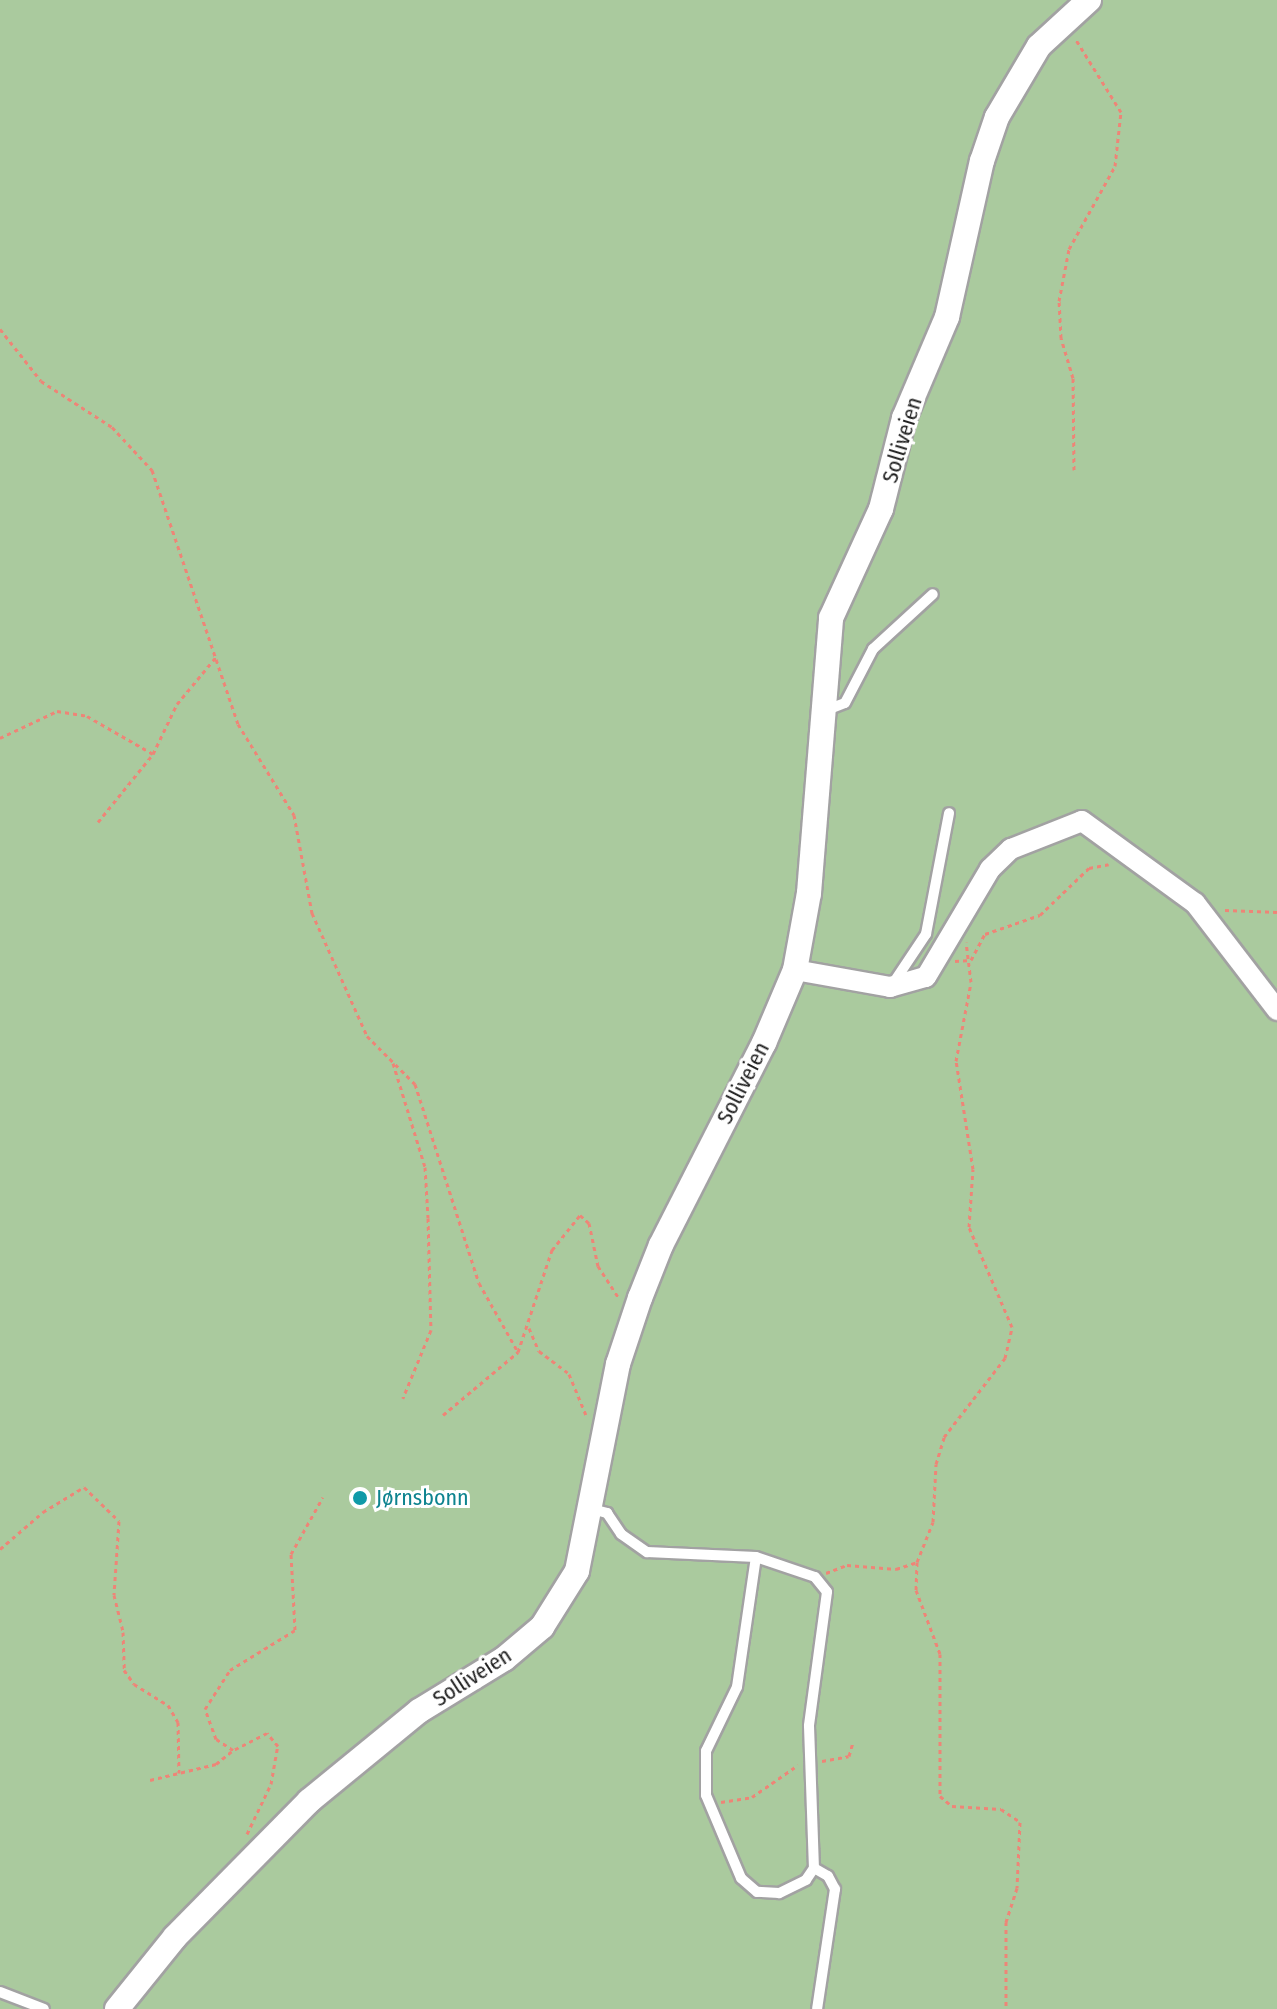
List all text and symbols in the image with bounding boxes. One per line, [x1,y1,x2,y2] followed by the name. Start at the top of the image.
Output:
[876,394,928,486] street label: Solliveien
[711,1038,775,1128] street label: Solliveien
[376,1485,469,1511] place label: Jørnsbonn
[351,1489,369,1507] marker: Jørnsbonn
[428,1642,516,1712] street label: Solliveien

